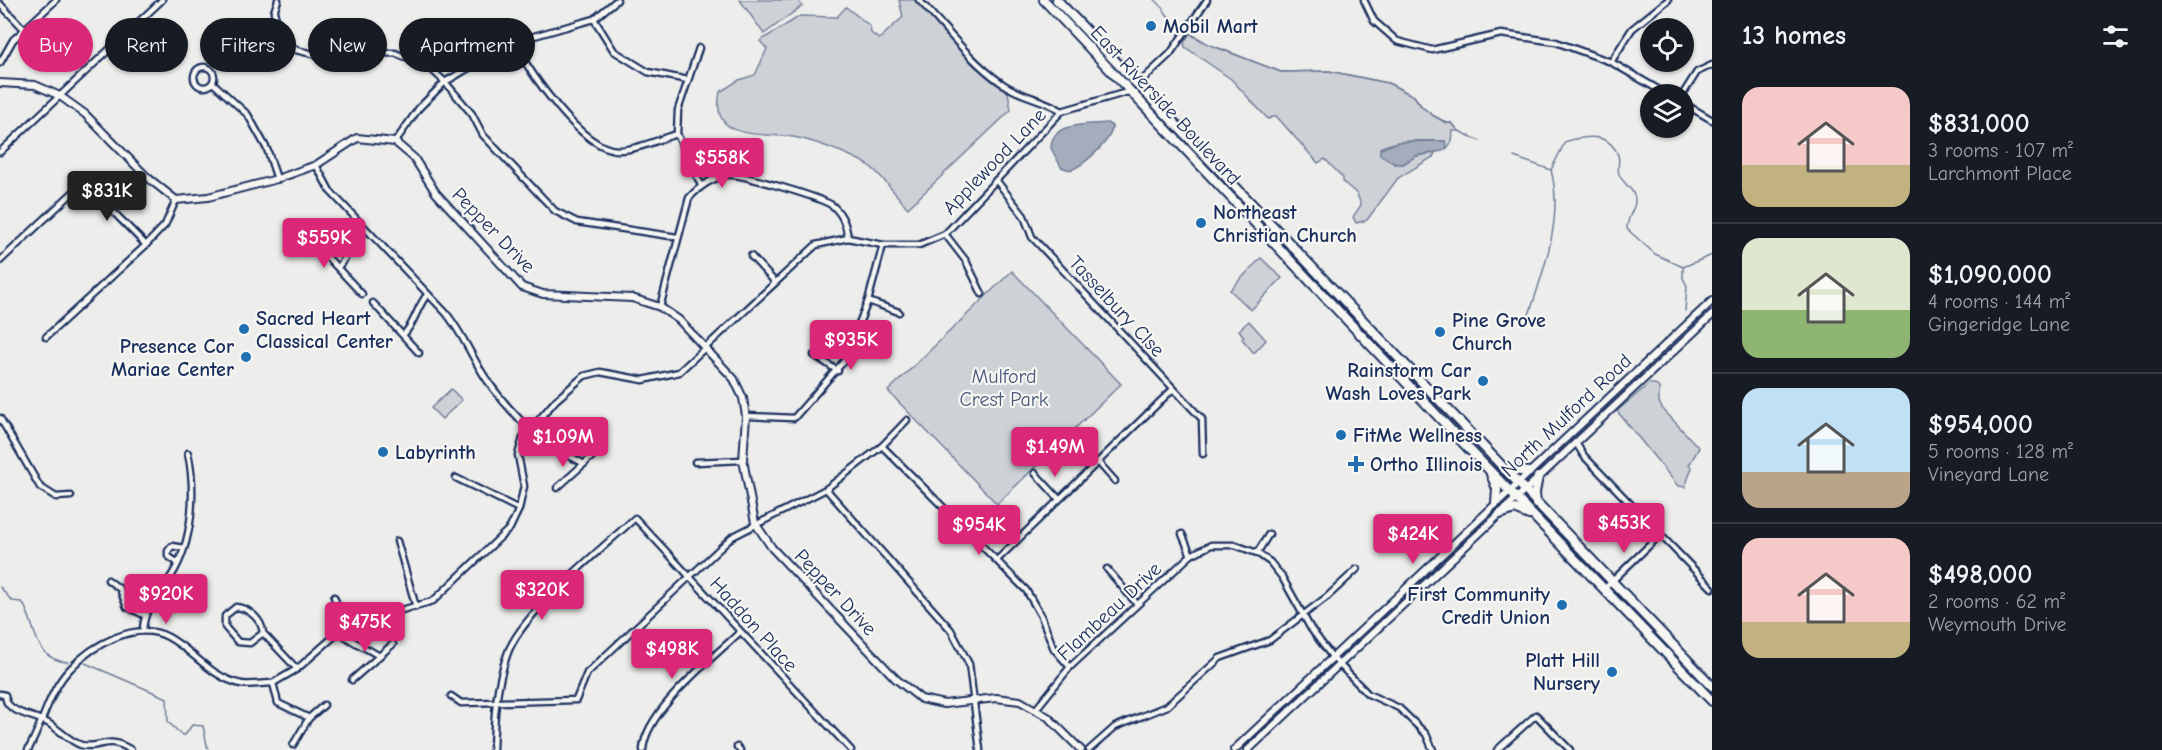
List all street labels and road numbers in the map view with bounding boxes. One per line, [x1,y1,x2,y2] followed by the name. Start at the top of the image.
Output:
[1086,21,1245,190] street label: East Riverside Boulevard
[938,104,1051,219] street label: Applewood Lane
[447,183,540,278] street label: Pepper Drive
[1064,251,1169,361] street label: Tasselbury Clse
[1496,349,1636,482] street label: North Mulford Road
[790,545,881,640] street label: Pepper Drive
[1053,557,1166,665] street label: Flambeau Drive
[705,572,802,677] street label: Haddon Place

